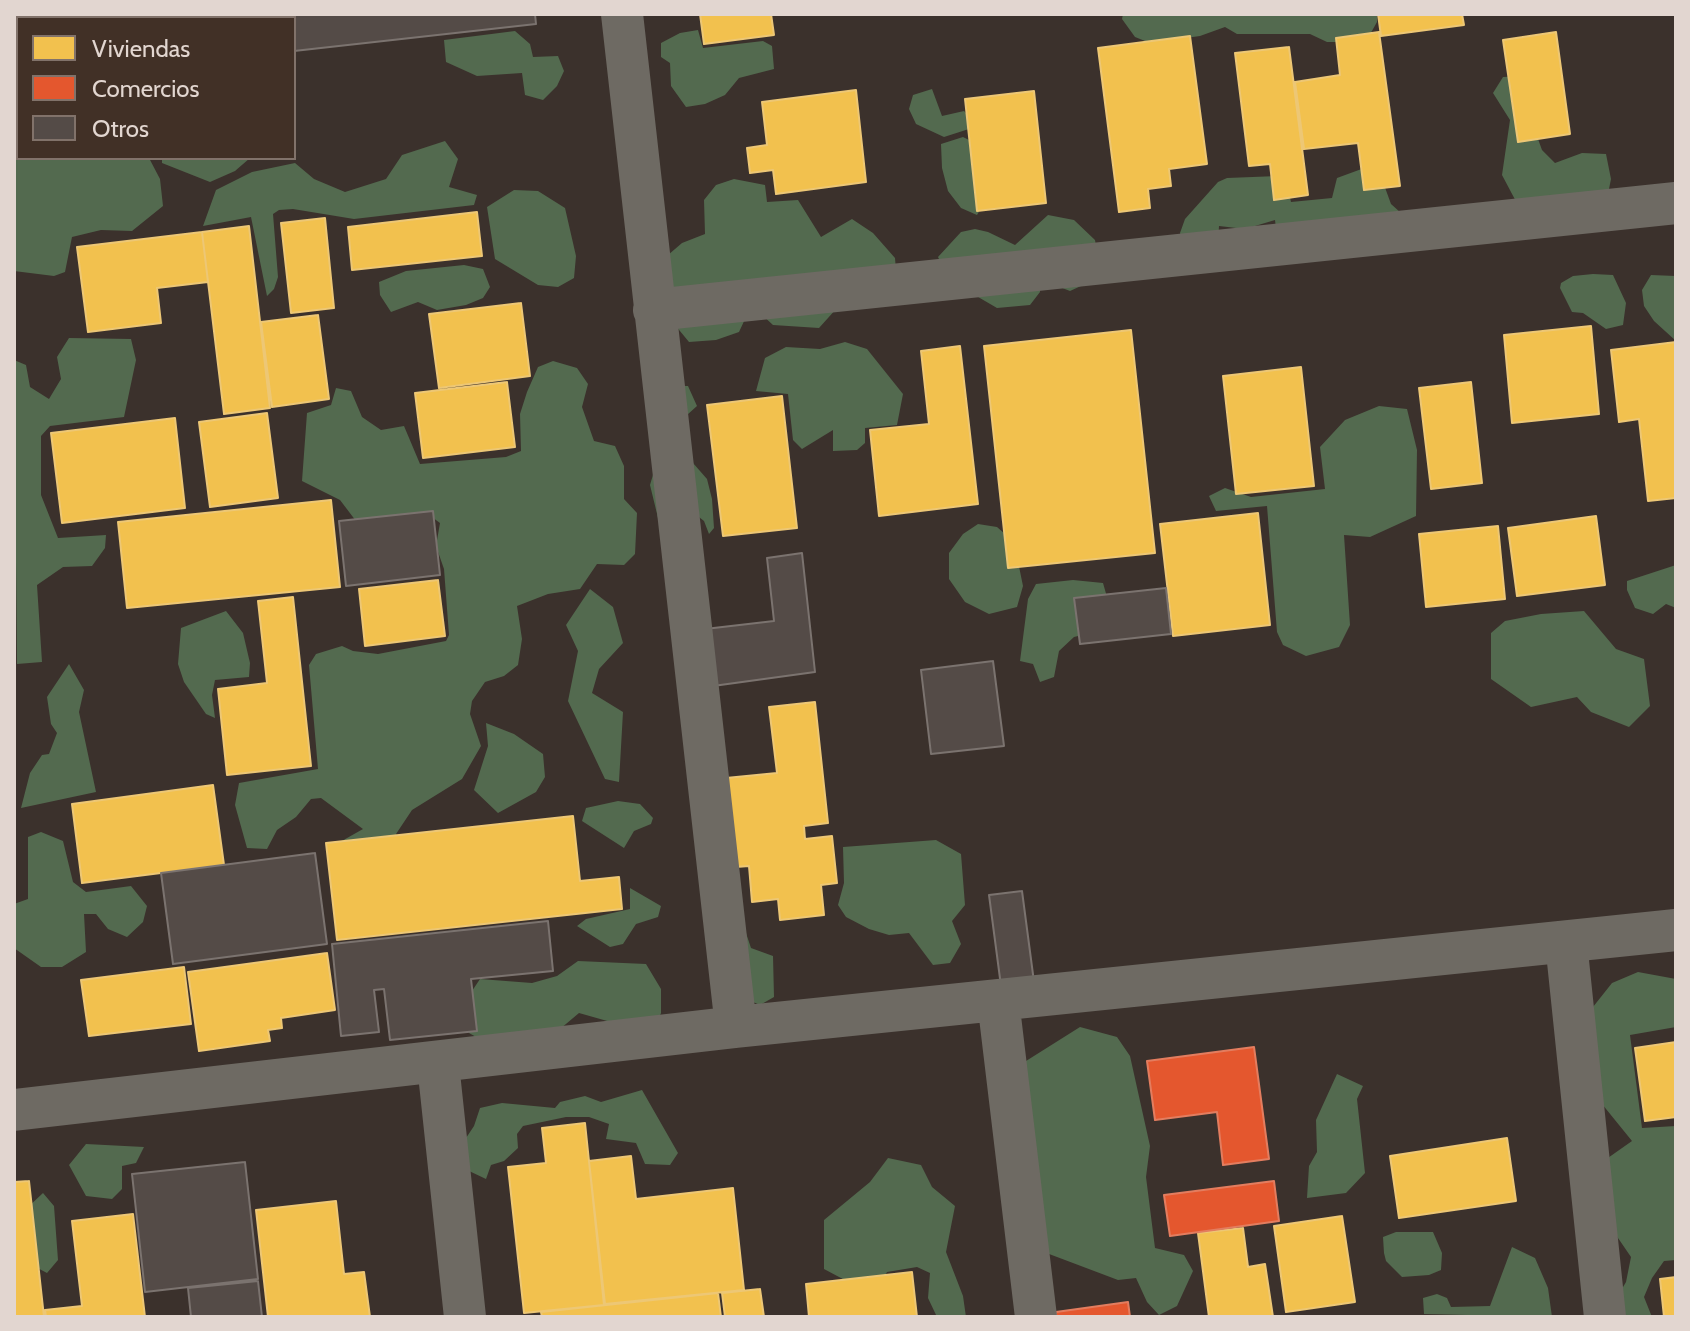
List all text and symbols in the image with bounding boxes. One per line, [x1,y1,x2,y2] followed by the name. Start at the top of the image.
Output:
[16,16,296,160] legend
[92,34,190,63] text: Viviendas
[92,74,199,103] text: Comercios
[92,114,149,143] text: Otros

